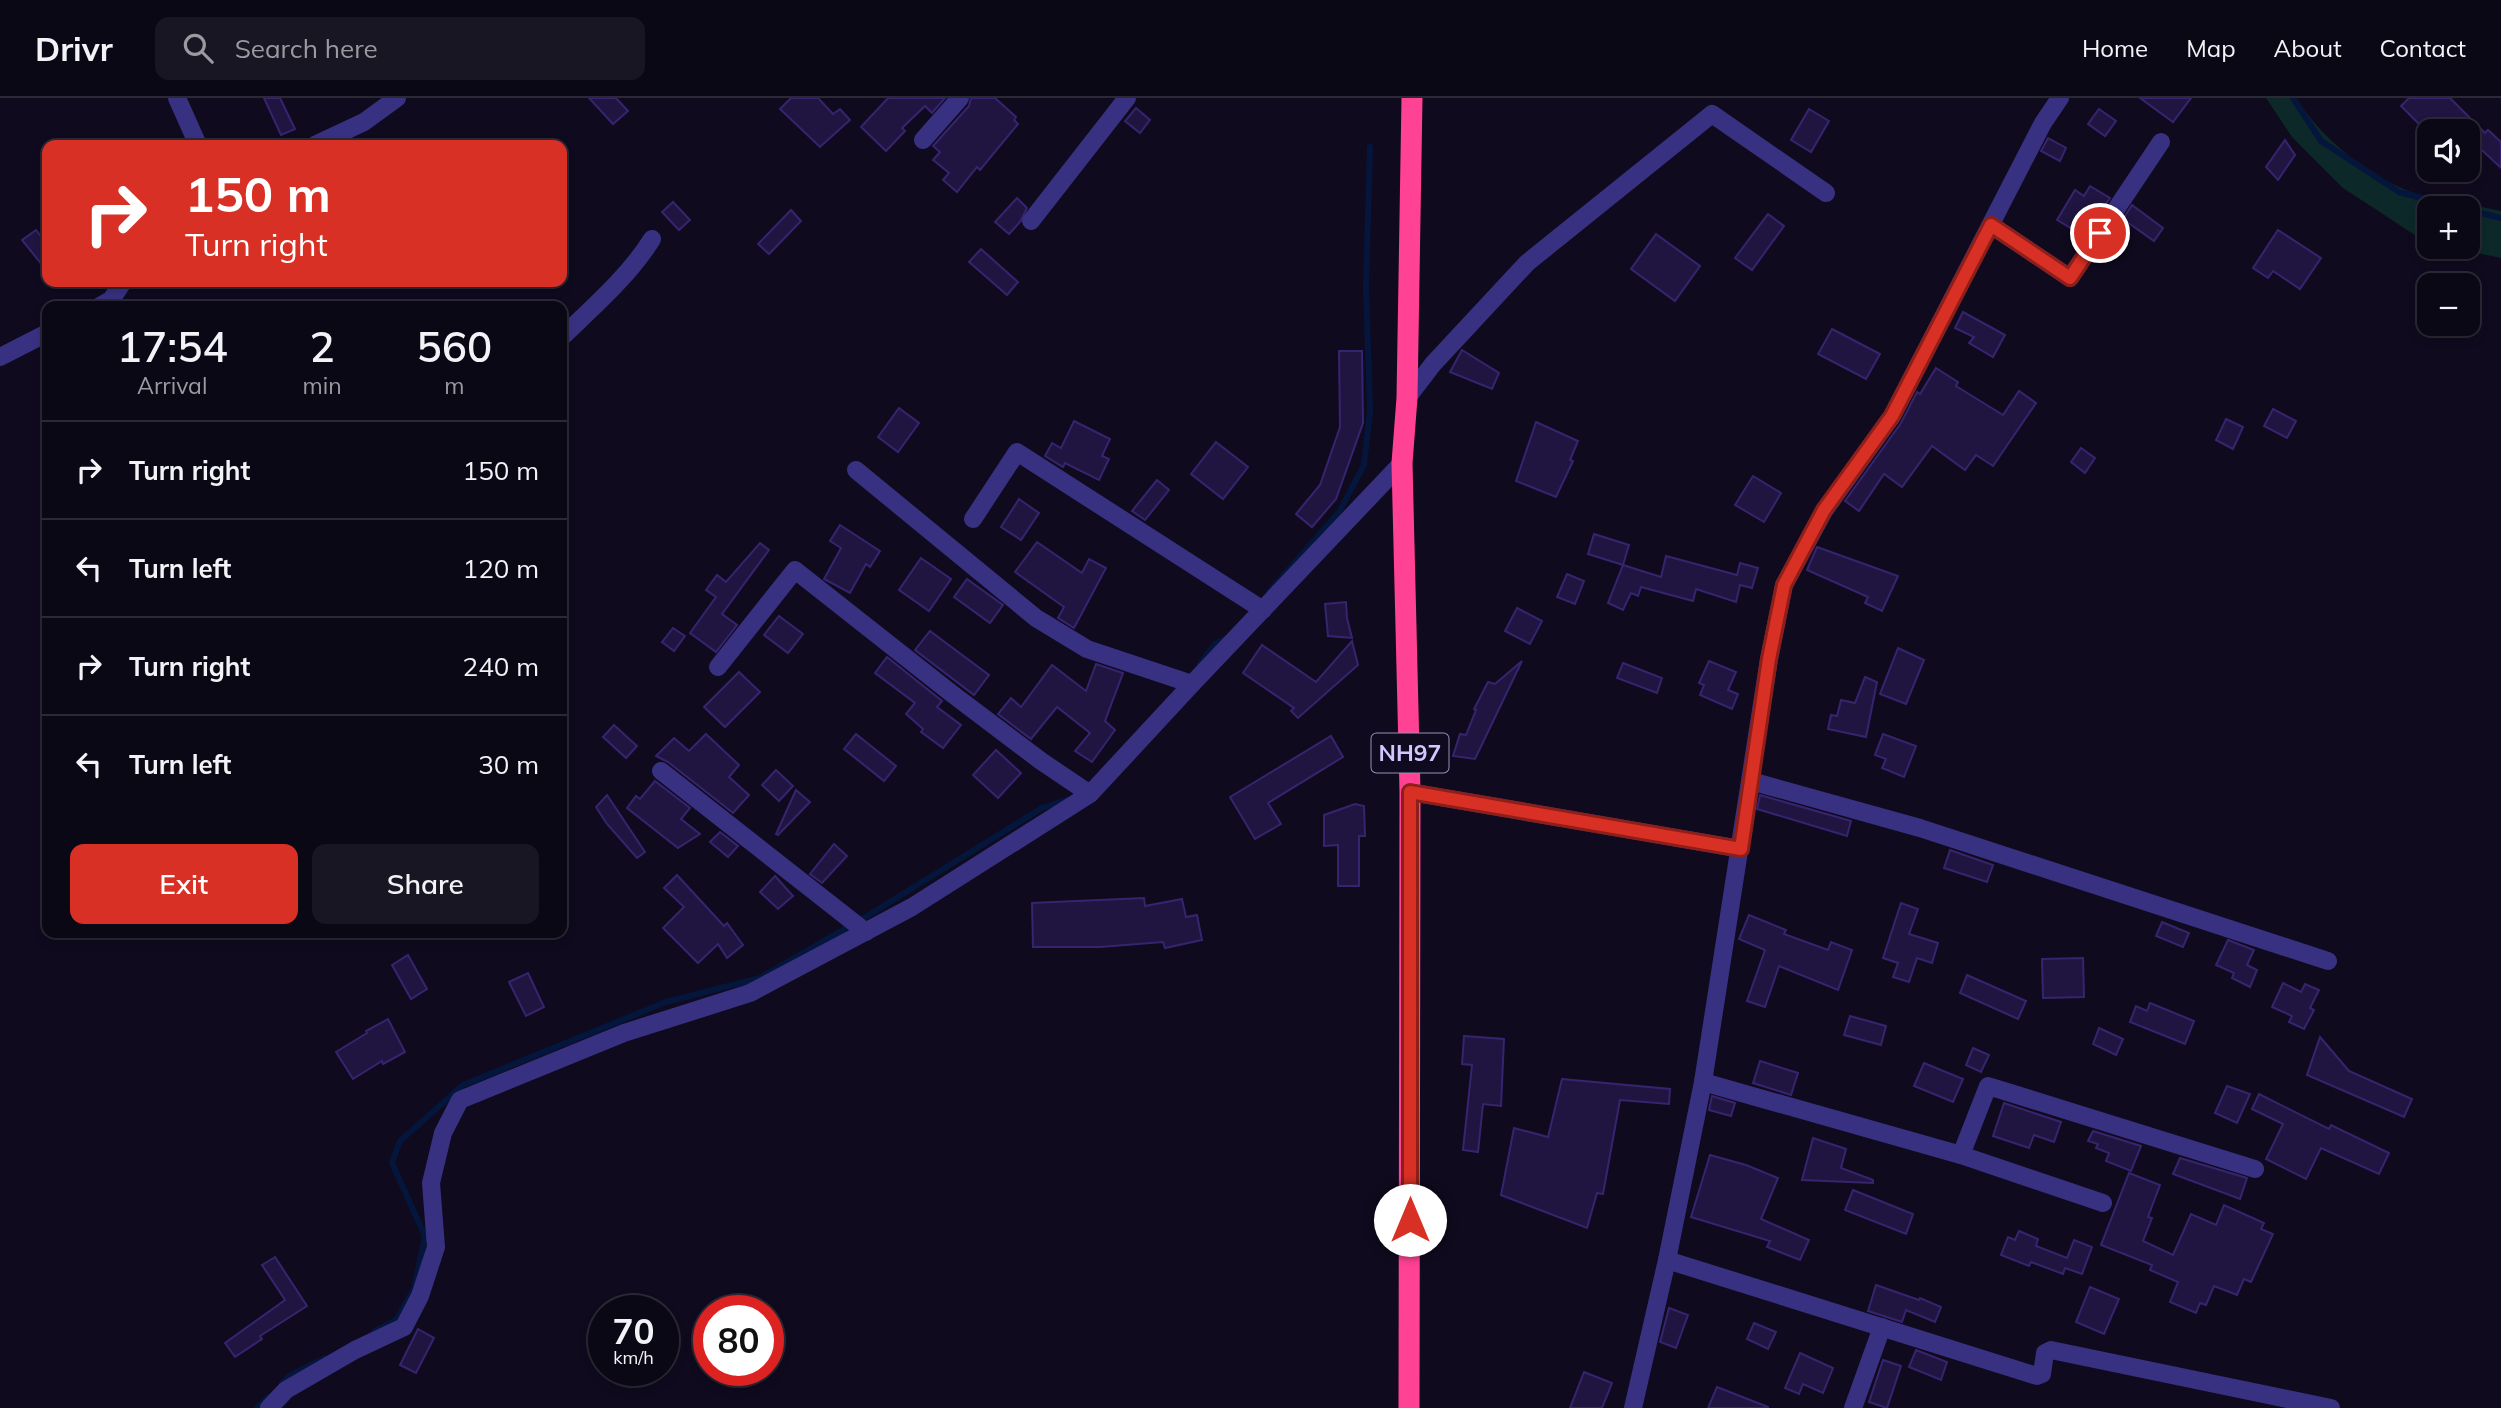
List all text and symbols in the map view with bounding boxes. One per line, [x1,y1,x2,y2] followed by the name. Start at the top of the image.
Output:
[155,17,645,80] search box
[35,28,113,69] text: Drivr
[179,29,217,67] icon: search
[235,32,378,65] text: Search here
[2082,33,2148,63] text: Home
[2186,33,2236,63] text: Map
[2274,33,2342,63] text: About
[2380,33,2466,63] text: Contact
[2417,119,2480,336] map controls
[2417,119,2480,182] button: sound
[185,163,331,224] text: 150 m
[70,168,161,259] icon: right
[2417,196,2480,259] button: +
[2070,203,2130,263] pin
[2081,214,2119,252] icon: arrive
[185,224,328,264] text: Turn right
[2417,273,2480,336] button: −
[117,320,228,373] text: 17:54
[309,320,335,373] text: 2
[417,320,492,373] text: 560
[137,371,207,400] text: Arrival
[302,371,342,400] text: min
[444,371,464,400] text: m
[70,451,108,489] icon: right
[129,454,250,487] text: Turn right
[463,454,539,487] text: 150 m
[70,549,108,587] icon: left
[129,552,231,585] text: Turn left
[463,552,539,585] text: 120 m
[70,647,108,685] icon: right
[129,650,250,683] text: Turn right
[463,650,539,683] text: 240 m
[1372,734,1448,772] road number: NH97
[70,745,108,783] icon: left
[129,748,231,781] text: Turn left
[478,748,539,781] text: 30 m
[70,844,298,924] button: Exit
[312,844,539,924] button: Share
[1373,1183,1447,1257] position arrow
[693,1295,784,1386] speed limit sign: 80
[612,1309,655,1353] text: 70
[613,1346,654,1369] text: km/h

